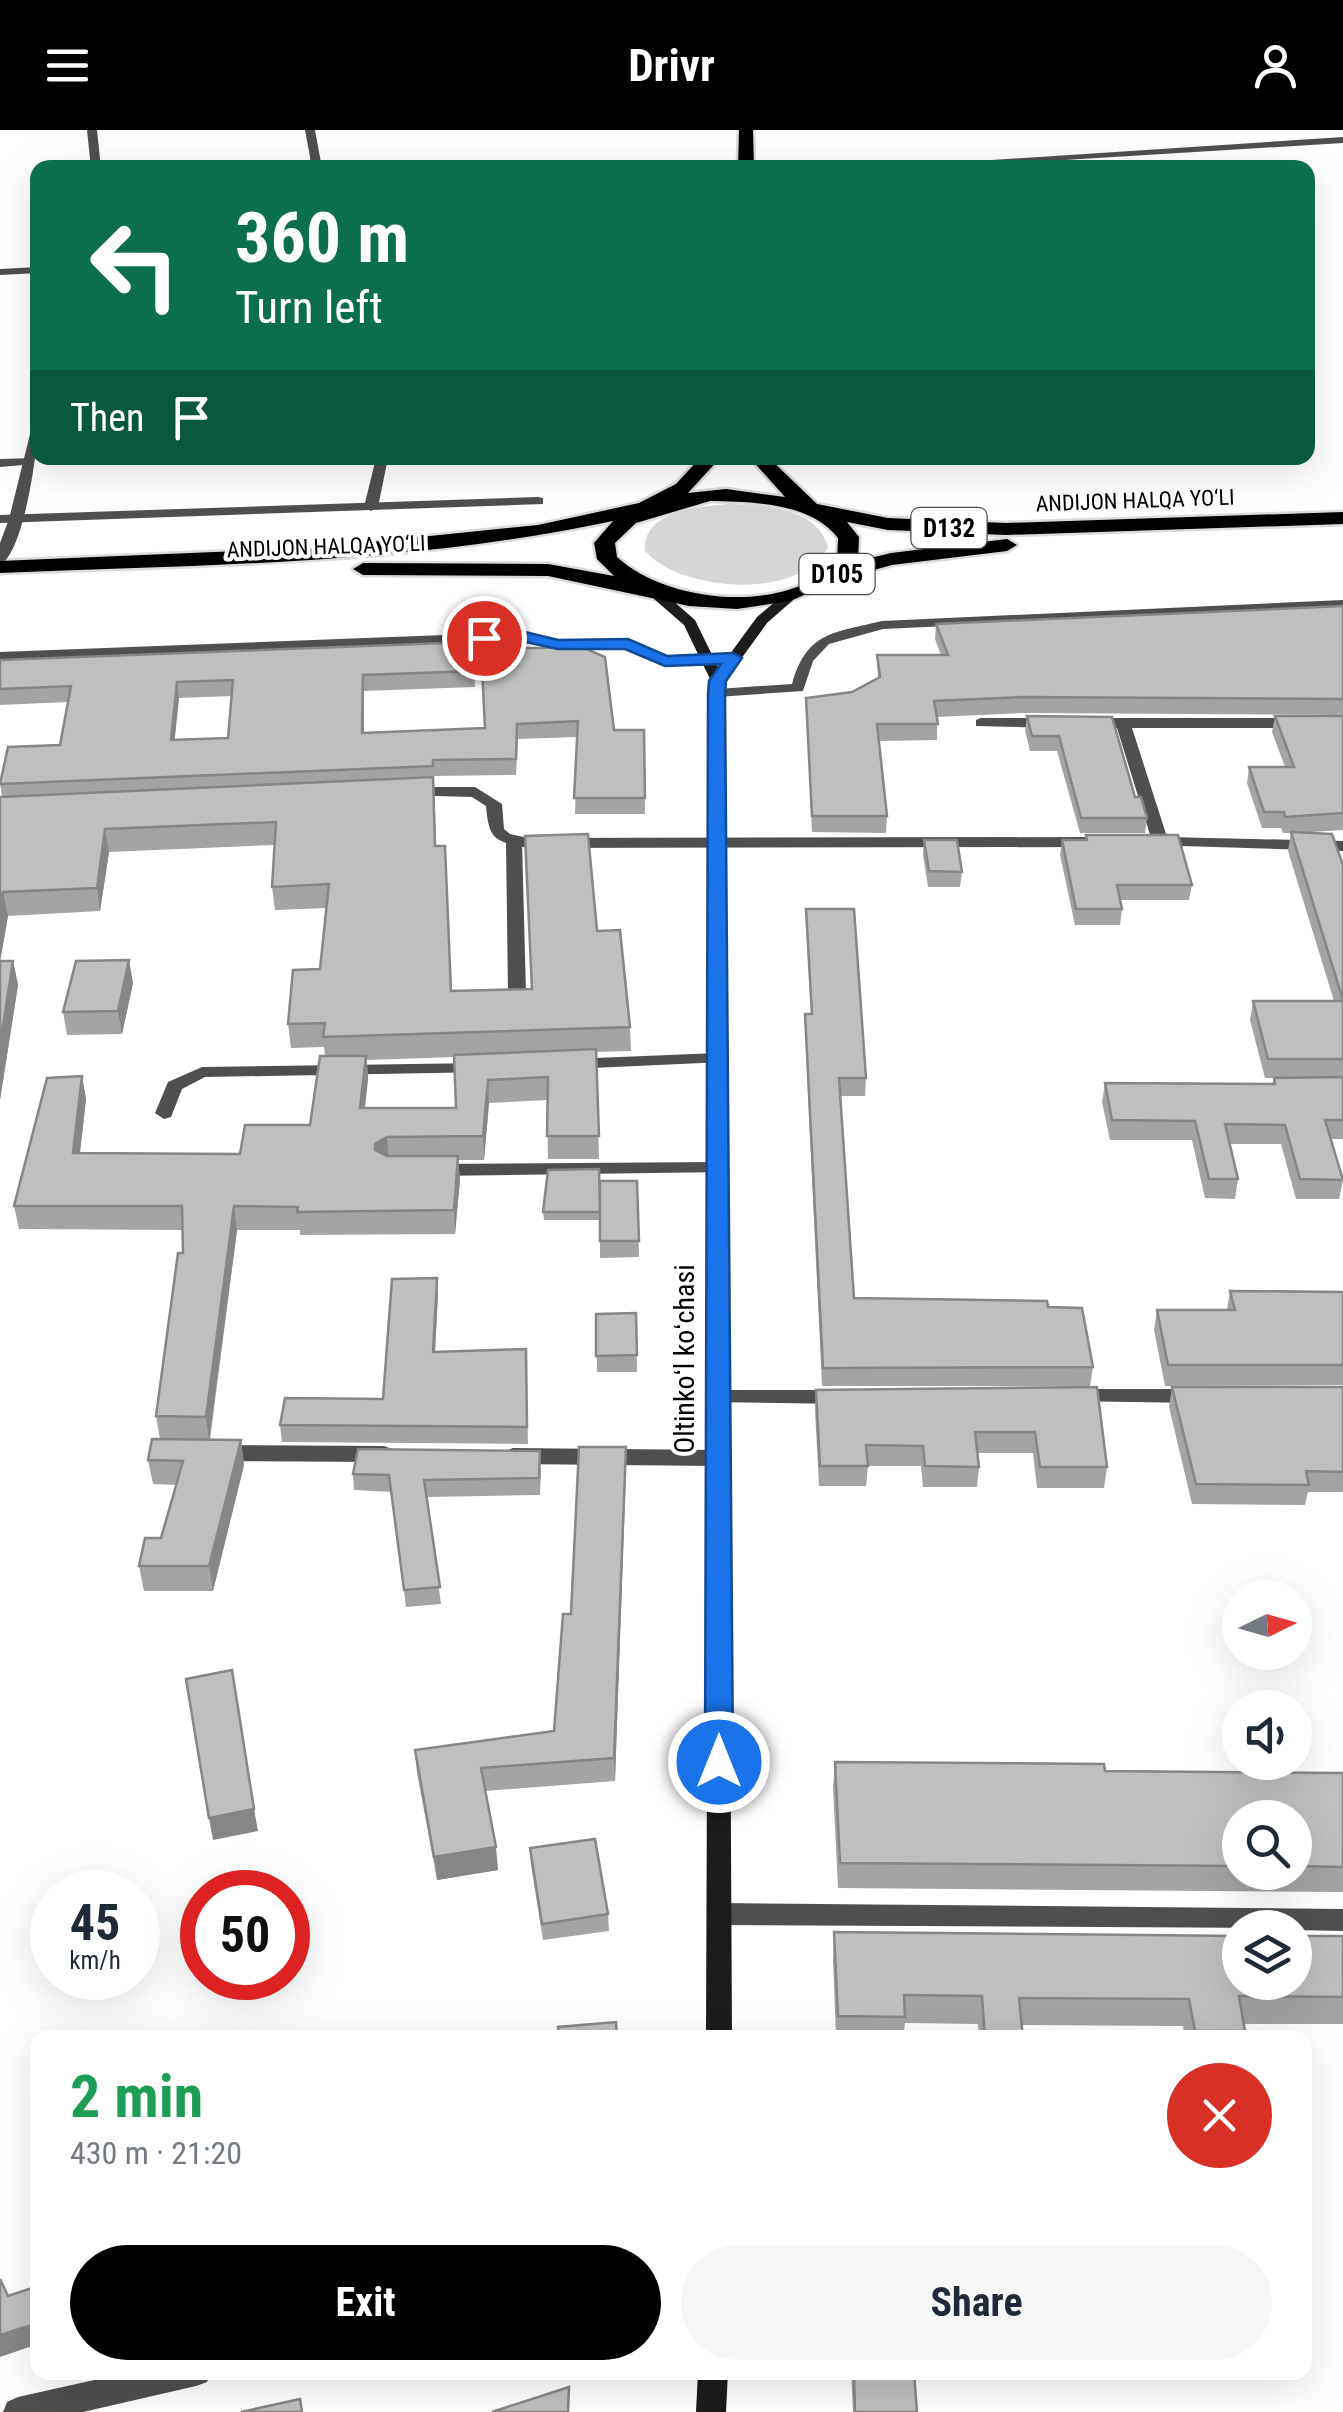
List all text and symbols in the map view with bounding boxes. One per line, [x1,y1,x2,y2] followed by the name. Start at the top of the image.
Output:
[40,38,95,93] icon: menu
[1248,38,1303,93] icon: person
[628,39,715,92] text: Drivr
[235,197,409,279] text: 360 m
[70,200,200,330] icon: left
[235,281,383,334] text: Turn left
[164,390,219,445] icon: arrive
[70,396,144,440] text: Then
[1035,485,1235,516] street label: ANDIJON HALQA YO‘LI
[912,508,986,548] road number: D132
[226,531,426,562] street label: ANDIJON HALQA YO‘LI
[800,554,874,594] road number: D105
[442,596,527,681] pin
[457,611,512,666] icon: arrive
[668,1264,701,1454] street label: Oltinkoʻl koʻchasi
[1222,1580,1312,1670] north arrow
[1222,1580,1312,2000] map controls
[1222,1690,1312,1780] button: sound
[667,1710,771,1814] position arrow
[1222,1800,1312,1890] button: search
[180,1870,310,2000] speed limit sign: 50
[70,1894,120,1952] text: 45
[1222,1910,1312,2000] button: layers
[69,1946,121,1975] text: km/h
[70,2061,203,2132] text: 2 min
[1167,2063,1272,2168] button: close
[70,2134,242,2172] text: 430 m · 21:20
[70,2245,661,2360] button: Exit
[681,2245,1272,2360] button: Share

